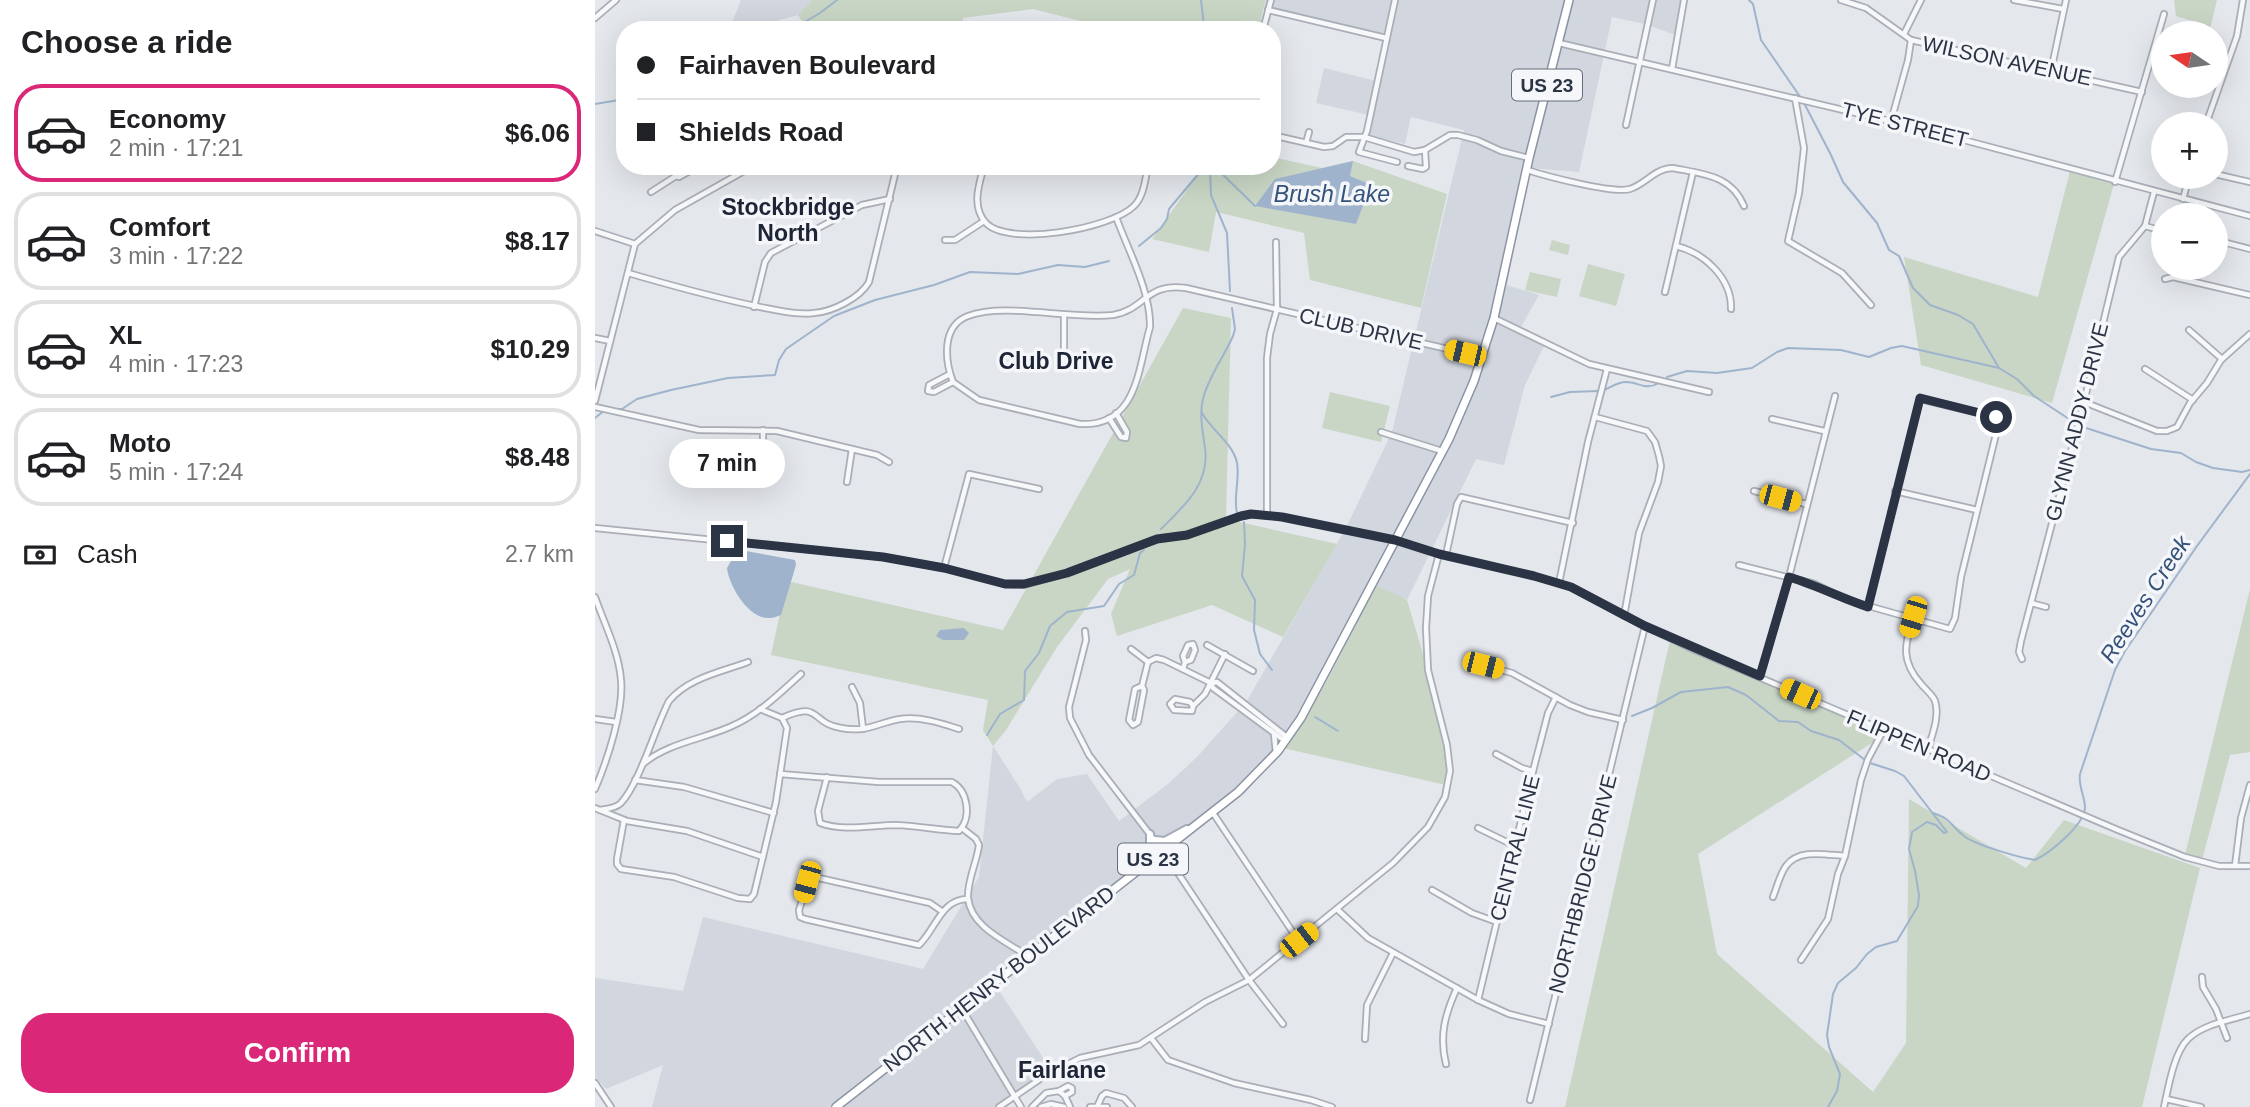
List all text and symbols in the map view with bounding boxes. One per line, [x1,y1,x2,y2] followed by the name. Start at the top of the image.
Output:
[2151,21,2228,98] north arrow
[2151,21,2228,280] map controls
[21,24,233,60] text: Choose a ride
[1920,31,2094,90] street label: WILSON AVENUE
[679,50,936,80] text: Fairhaven Boulevard
[1512,69,1582,100] road number: US 23
[1839,98,1971,151] street label: TYE STREET
[25,102,88,165] icon: car
[109,104,226,134] text: Economy
[2151,112,2228,189] button: +
[679,117,844,147] text: Shields Road
[505,118,570,148] text: $6.06
[109,135,243,161] text: 2 min · 17:21
[1274,181,1390,207] water label: Brush Lake
[722,194,854,246] district label: Stockbridge North
[2151,203,2228,280] button: −
[25,210,88,273] icon: car
[109,212,210,242] text: Comfort
[505,226,570,256] text: $8.17
[109,243,243,269] text: 3 min · 17:22
[1297,303,1425,354] street label: CLUB DRIVE
[25,318,88,381] icon: car
[109,320,142,350] text: XL
[2041,320,2112,523] street label: GLYNN ADDY DRIVE
[490,334,570,364] text: $10.29
[1443,338,1488,368] car
[998,348,1114,374] district label: Club Drive
[109,351,243,377] text: 4 min · 17:23
[1980,401,2012,433] route start
[25,426,88,489] icon: car
[109,428,171,458] text: Moto
[669,440,785,489] callout: 7 min
[505,442,570,472] text: $8.48
[697,450,757,476] text: 7 min
[109,459,243,485] text: 5 min · 17:24
[1757,482,1804,514] car
[711,525,743,557] route end
[2094,530,2196,667] water label: Reeves Creek
[21,536,59,574] icon: cash
[77,539,138,569] text: Cash
[505,541,574,567] text: 2.7 km
[1897,594,1930,640] car
[1461,650,1506,680] car
[1777,676,1824,712] car
[1844,705,1995,786] street label: FLIPPEN ROAD
[1485,772,1544,923] street label: CENTRAL LINE
[1544,772,1621,996] street label: NORTHBRIDGE DRIVE
[1118,844,1188,874] road number: US 23
[792,859,823,905] car
[879,881,1119,1076] street label: NORTH HENRY BOULEVARD
[1276,919,1323,961] car
[21,1013,574,1093] button: Confirm
[1018,1057,1106,1083] district label: Fairlane

